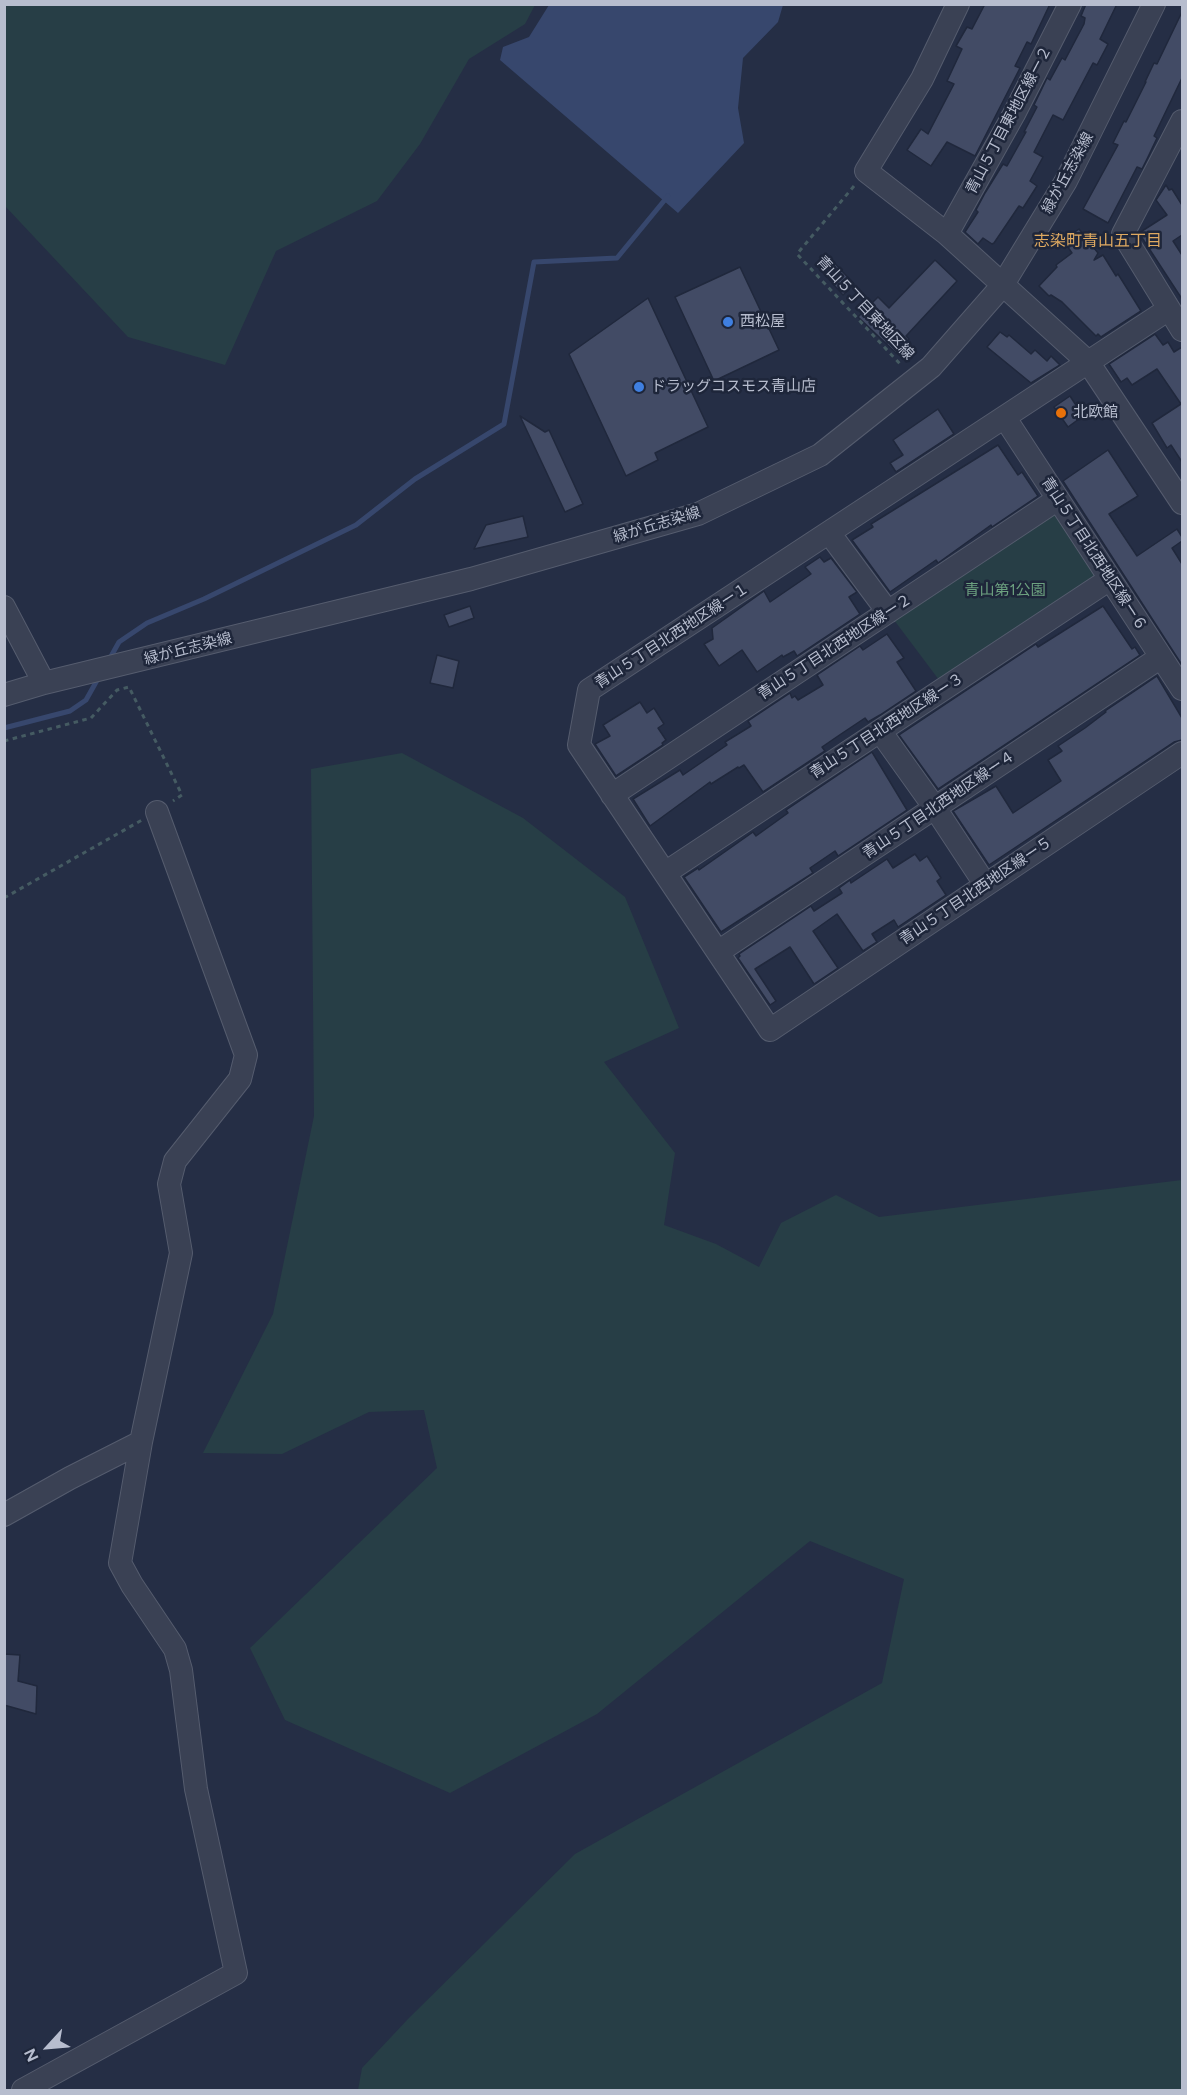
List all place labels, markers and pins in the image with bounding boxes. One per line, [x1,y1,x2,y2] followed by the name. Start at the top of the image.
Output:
[740,313,785,331] place label: 西松屋
[721,315,735,329] marker: 西松屋
[651,378,816,396] place label: ドラッグコスモス青山店
[632,380,646,394] marker: ドラッグコスモス青山店
[1073,404,1118,422] place label: 北欧館
[1054,406,1068,420] marker: 北欧館

